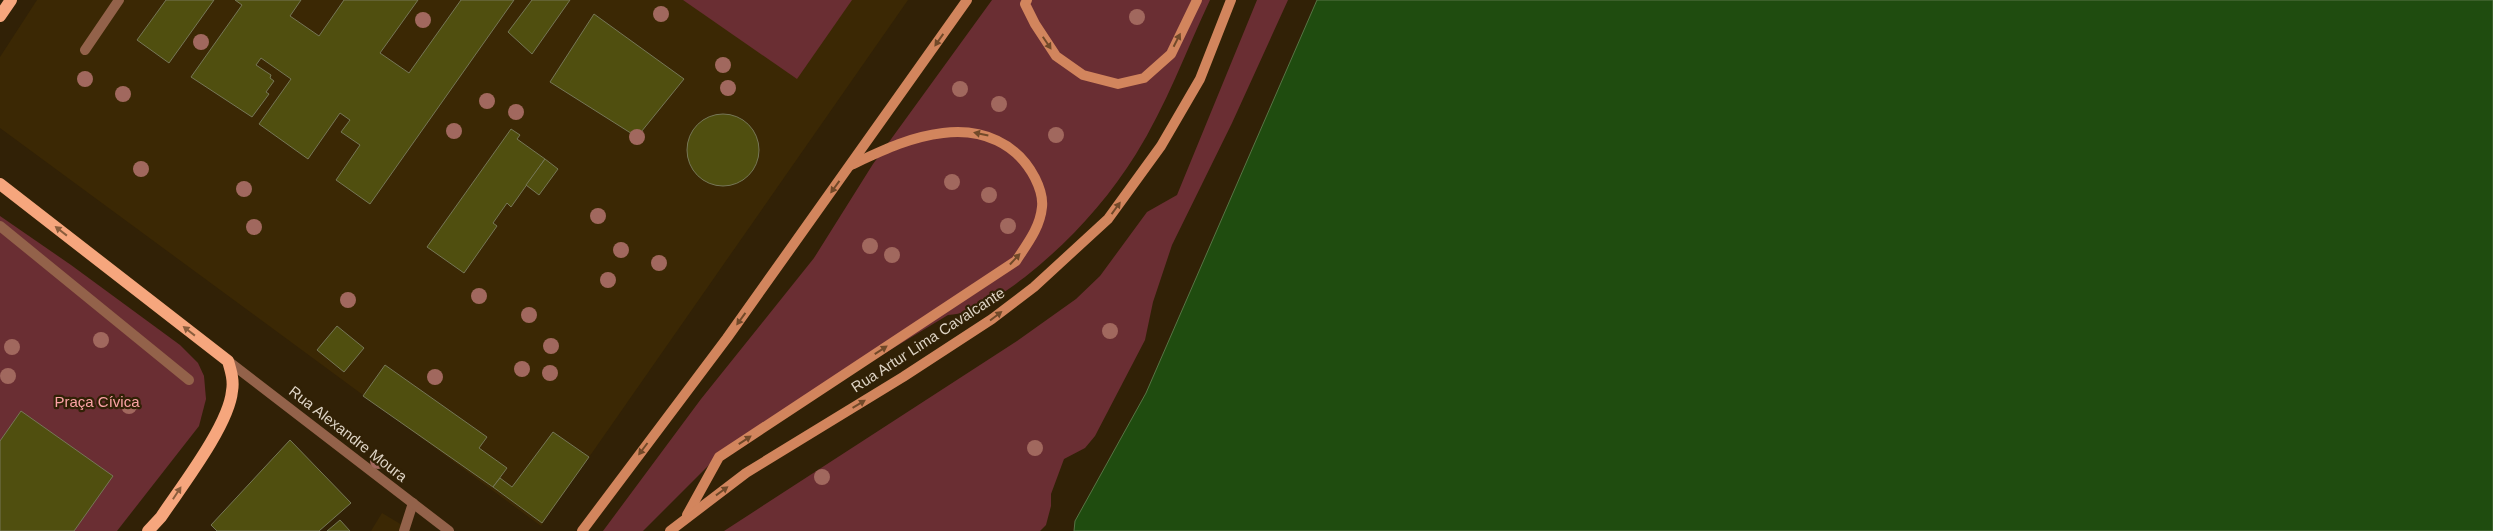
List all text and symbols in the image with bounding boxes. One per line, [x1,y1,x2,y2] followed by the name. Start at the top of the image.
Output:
[934,33,944,47] one-way arrow
[1173,33,1181,47] one-way arrow
[1043,36,1052,49] one-way arrow
[973,130,989,138] one-way arrow
[830,180,840,194] one-way arrow
[1111,201,1121,215] one-way arrow
[55,226,68,237] one-way arrow
[1009,254,1021,266] one-way arrow
[848,284,1008,396] street label: Rua Artur Lima Cavalcante
[989,311,1003,321] one-way arrow
[735,312,746,325] one-way arrow
[182,326,196,336] one-way arrow
[874,345,888,355] one-way arrow
[286,382,411,485] street label: Rua Alexandre Moura
[54,393,140,410] park label: Praça Cívica
[853,399,866,409] one-way arrow
[739,435,752,444] one-way arrow
[637,442,648,455] one-way arrow
[173,486,182,499] one-way arrow
[715,486,729,496] one-way arrow

